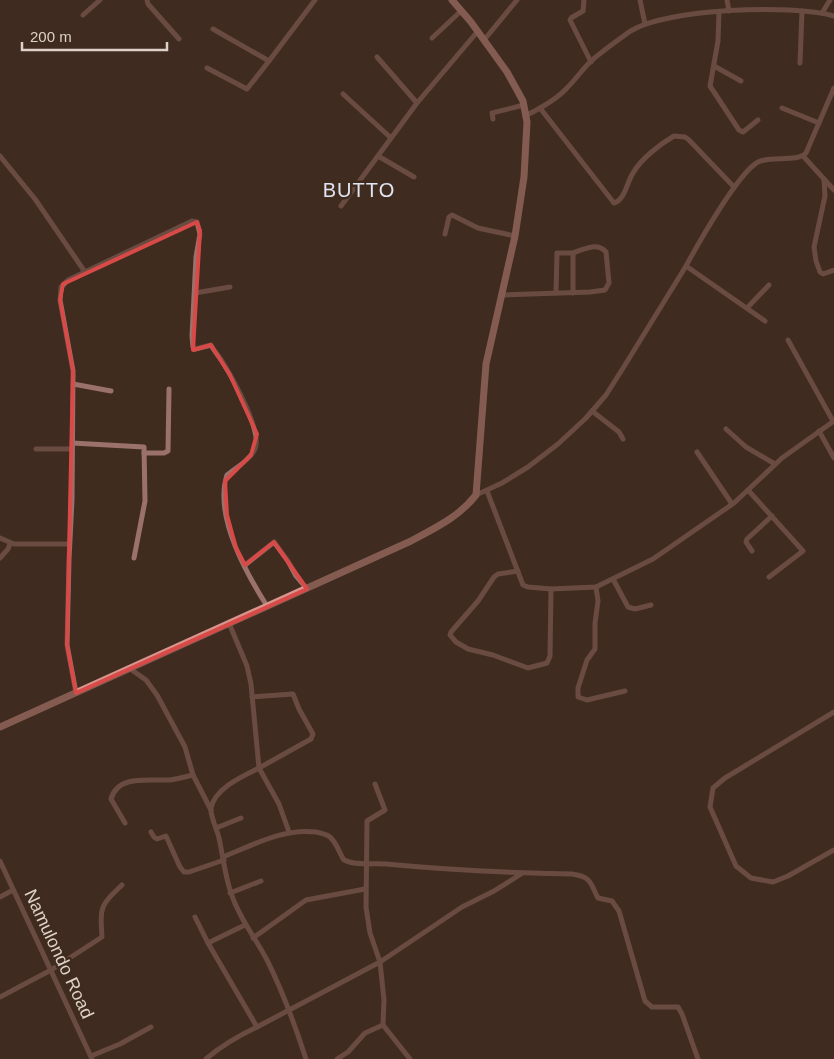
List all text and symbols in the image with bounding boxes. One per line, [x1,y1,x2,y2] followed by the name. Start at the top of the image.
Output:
[22,20,168,52] scale bar
[30,28,72,45] text: 200 m
[323,179,395,201] district label: BUTTO
[20,886,98,1022] street label: Namulondo Road

